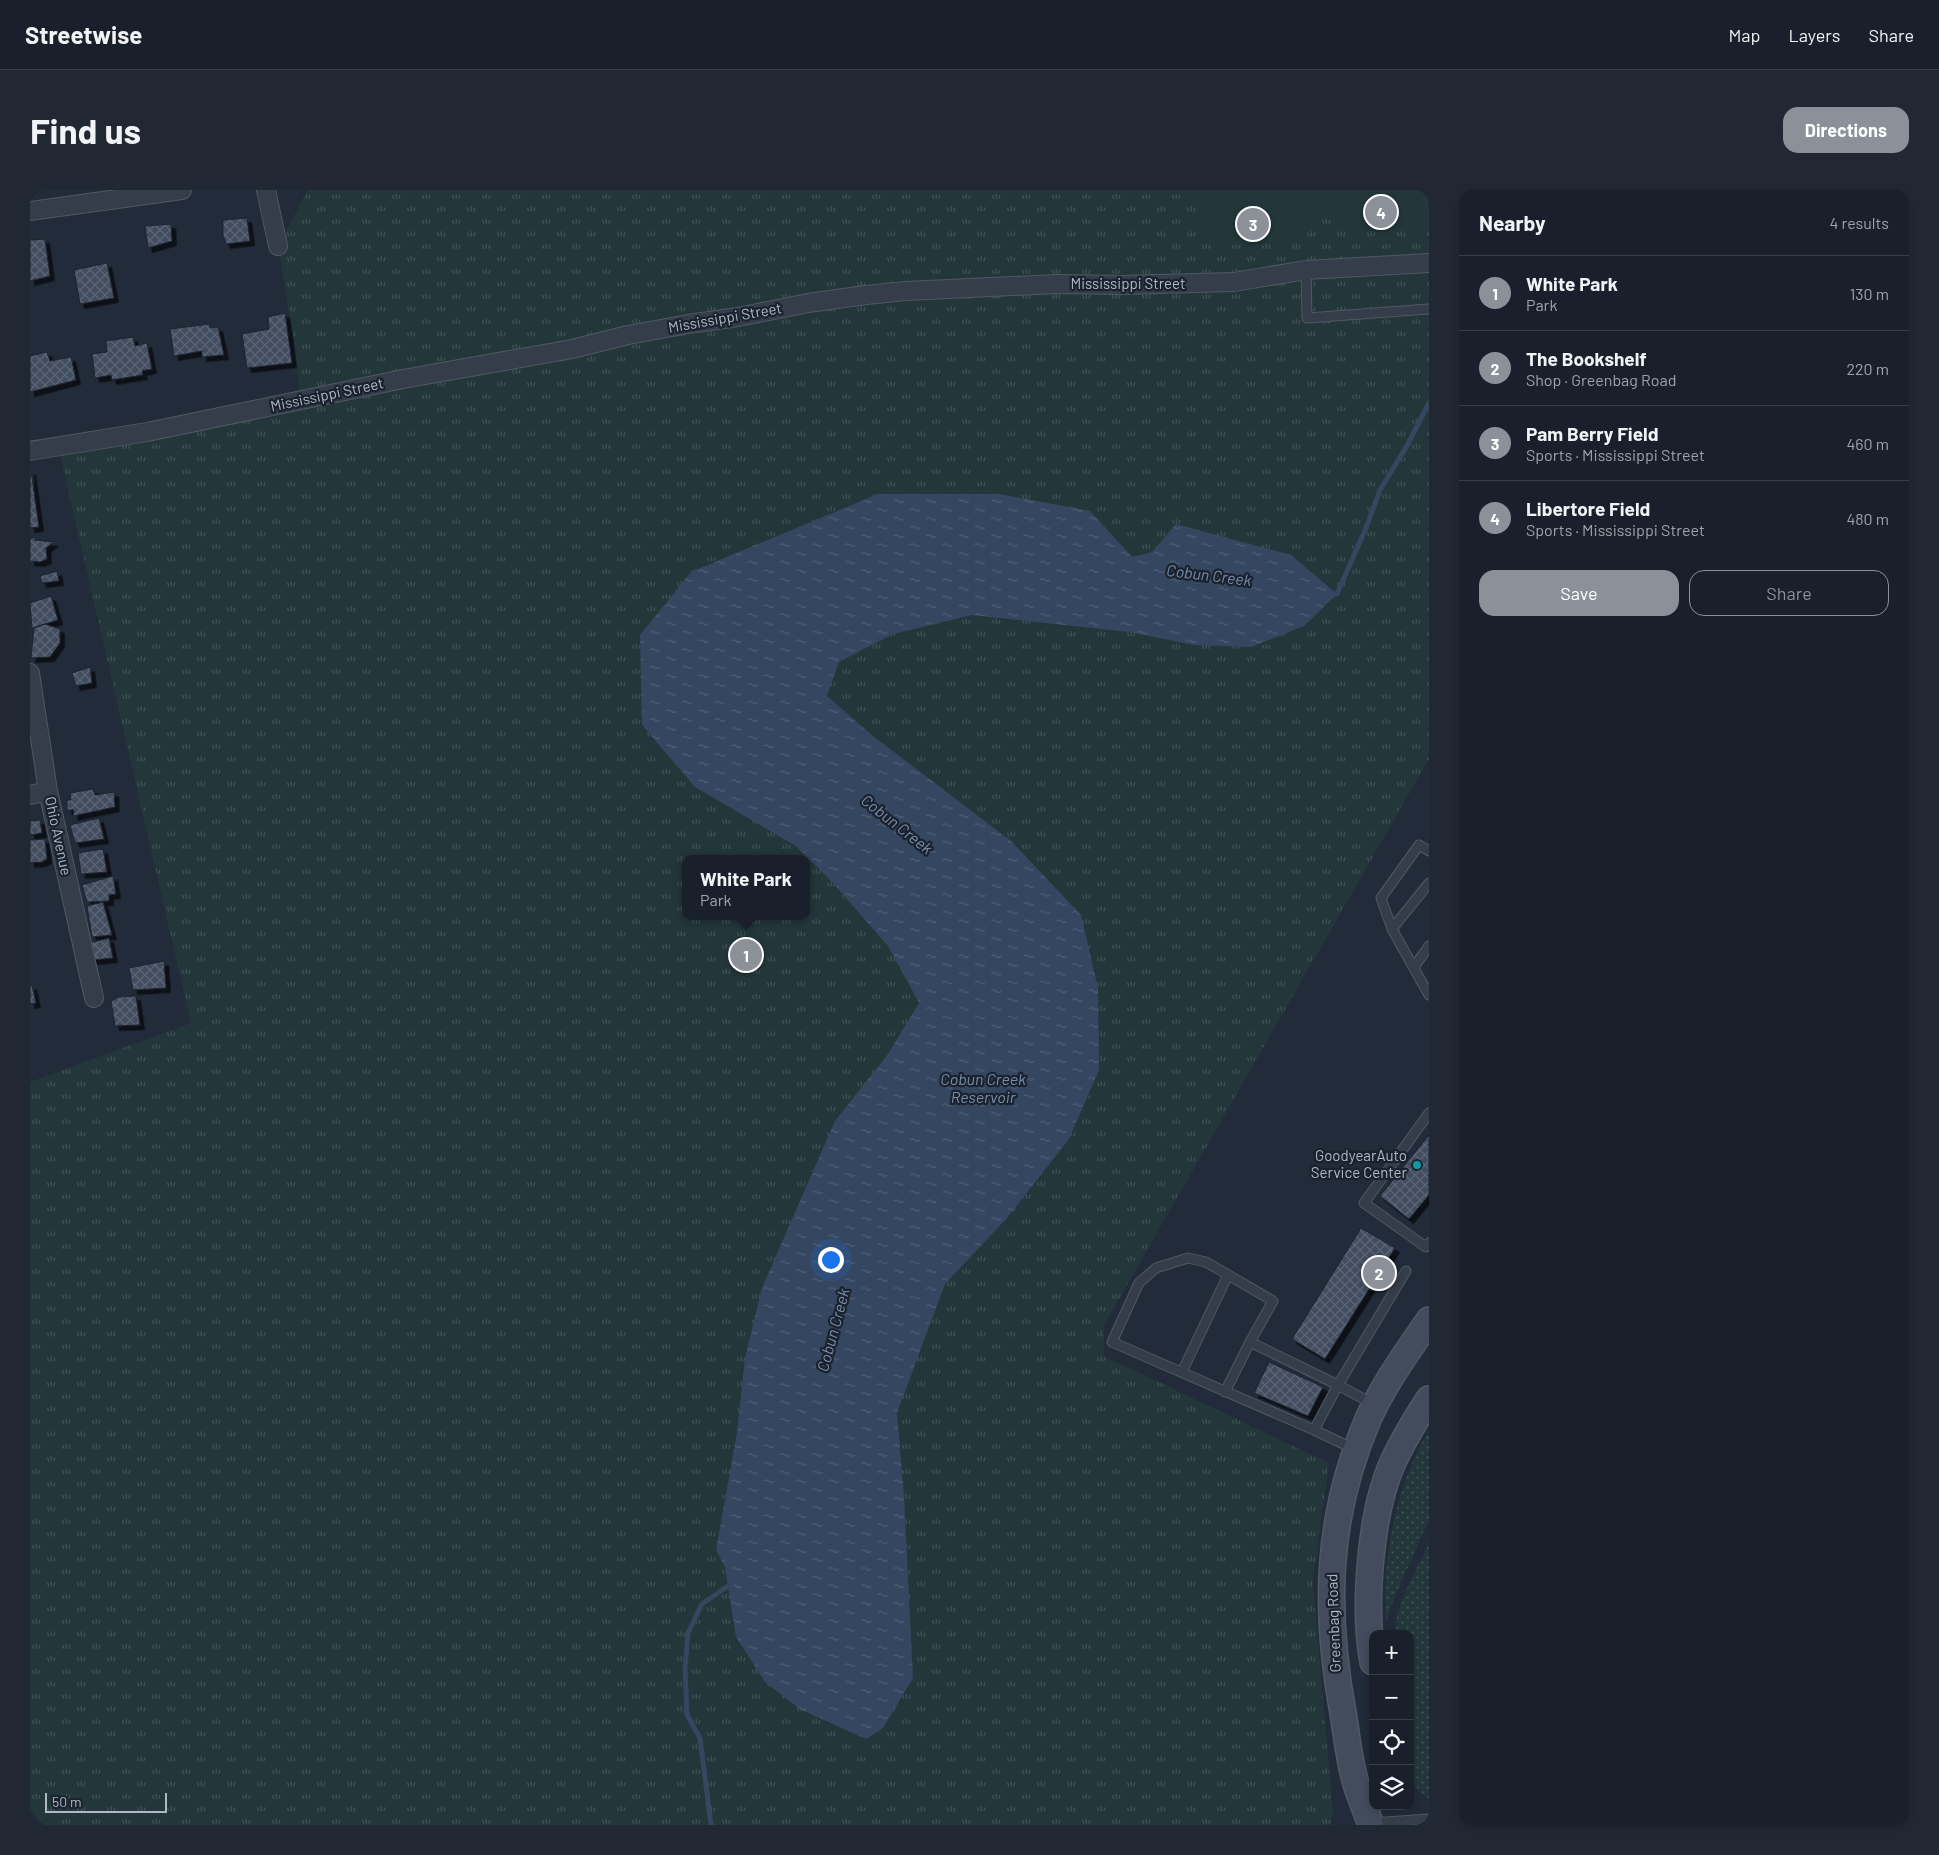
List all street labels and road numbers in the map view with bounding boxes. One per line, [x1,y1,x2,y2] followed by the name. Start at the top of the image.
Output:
[1071,274,1185,292] street label: Mississippi Street
[667,298,783,336] street label: Mississippi Street
[269,373,385,415] street label: Mississippi Street
[42,795,76,877] street label: Ohio Avenue
[1322,1573,1344,1673] street label: Greenbag Road

